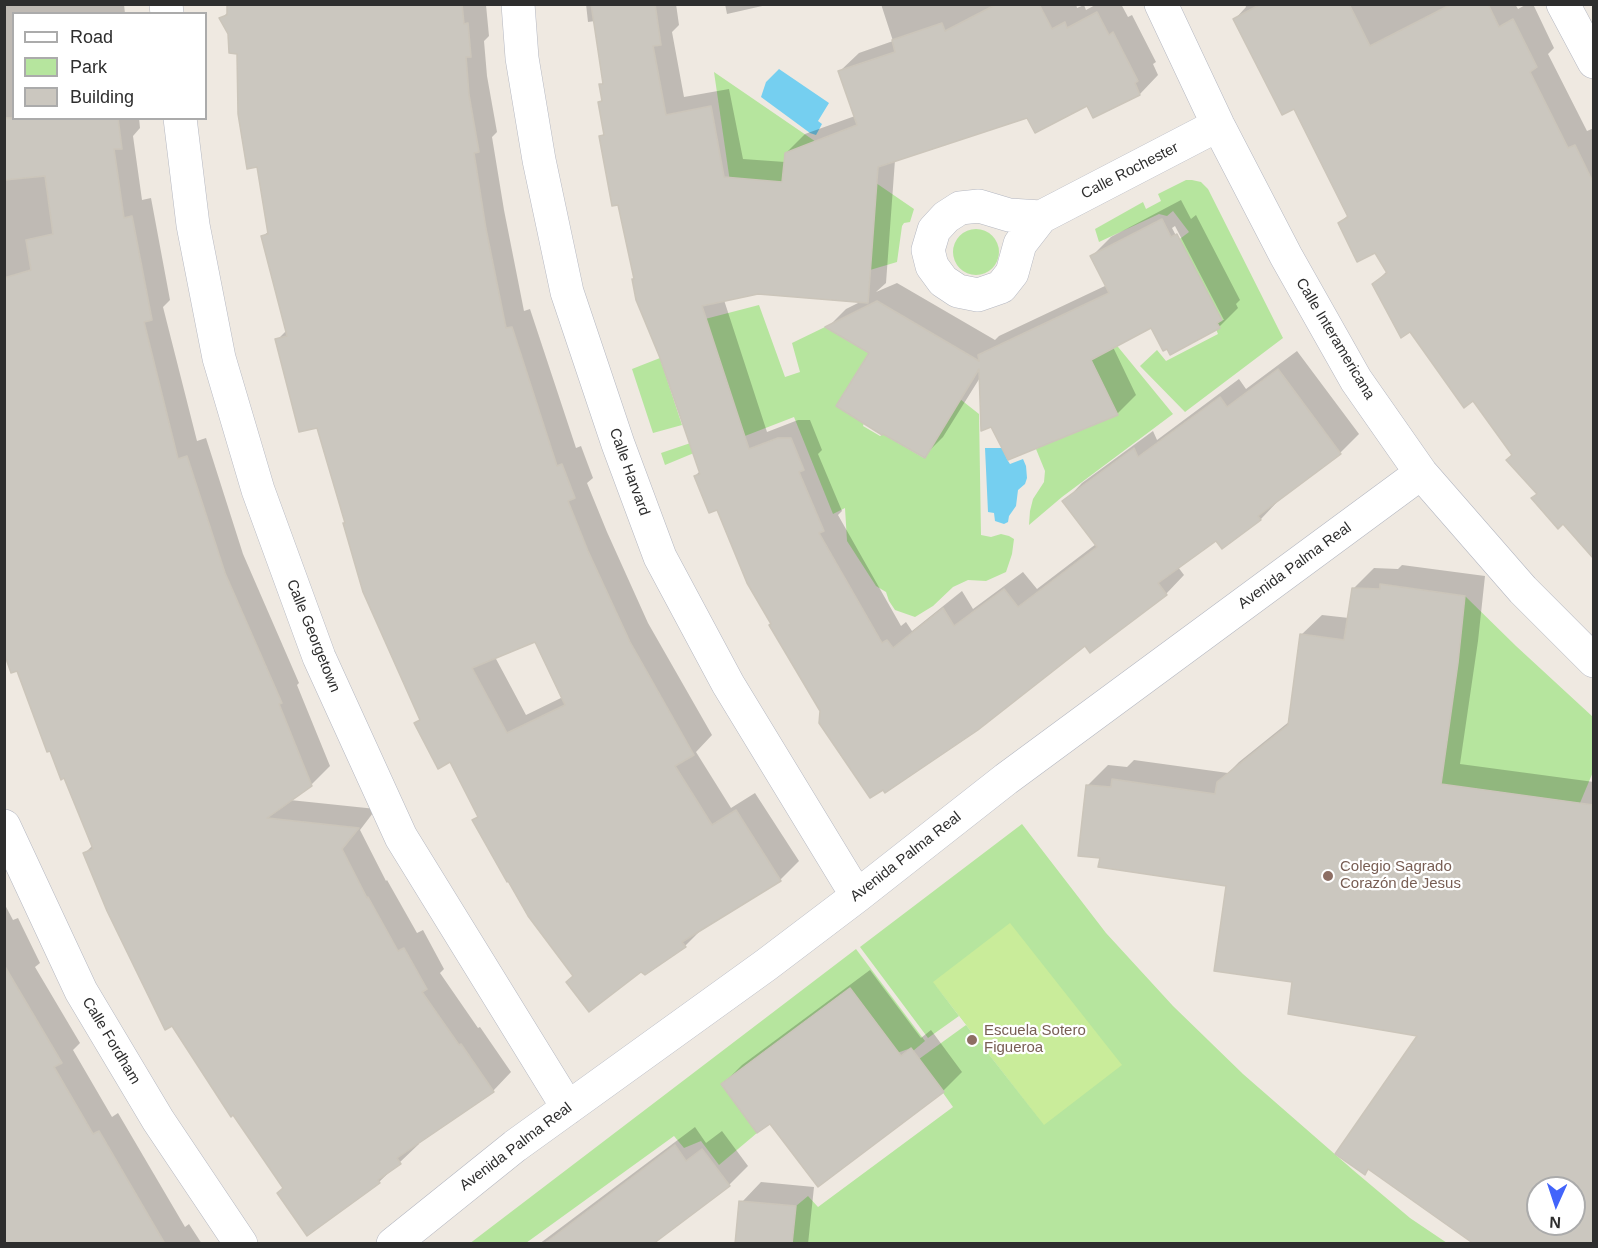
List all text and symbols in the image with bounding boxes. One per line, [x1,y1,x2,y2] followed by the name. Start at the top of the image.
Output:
[12,12,207,120] legend
[70,27,113,47] text: Road
[70,57,107,77] text: Park
[70,87,134,107] text: Building
[1078,139,1182,203] street label: Calle Rochester
[1292,275,1378,403] street label: Calle Interamericana
[605,426,653,518] street label: Calle Harvard
[1235,519,1355,613] street label: Avenida Palma Real
[282,577,344,695] street label: Calle Georgetown
[847,808,965,906] street label: Avenida Palma Real
[1340,858,1461,893] place label: Colegio Sagrado Corazón de Jesus
[1321,869,1335,883] marker: Colegio Sagrado Corazón de Jesus
[78,994,144,1088] street label: Calle Fordham
[984,1022,1086,1057] place label: Escuela Sotero Figueroa
[965,1033,979,1047] marker: Escuela Sotero Figueroa
[456,1099,576,1195] street label: Avenida Palma Real
[1526,1176,1586,1236] north arrow
[1549,1214,1561,1231] text: N

